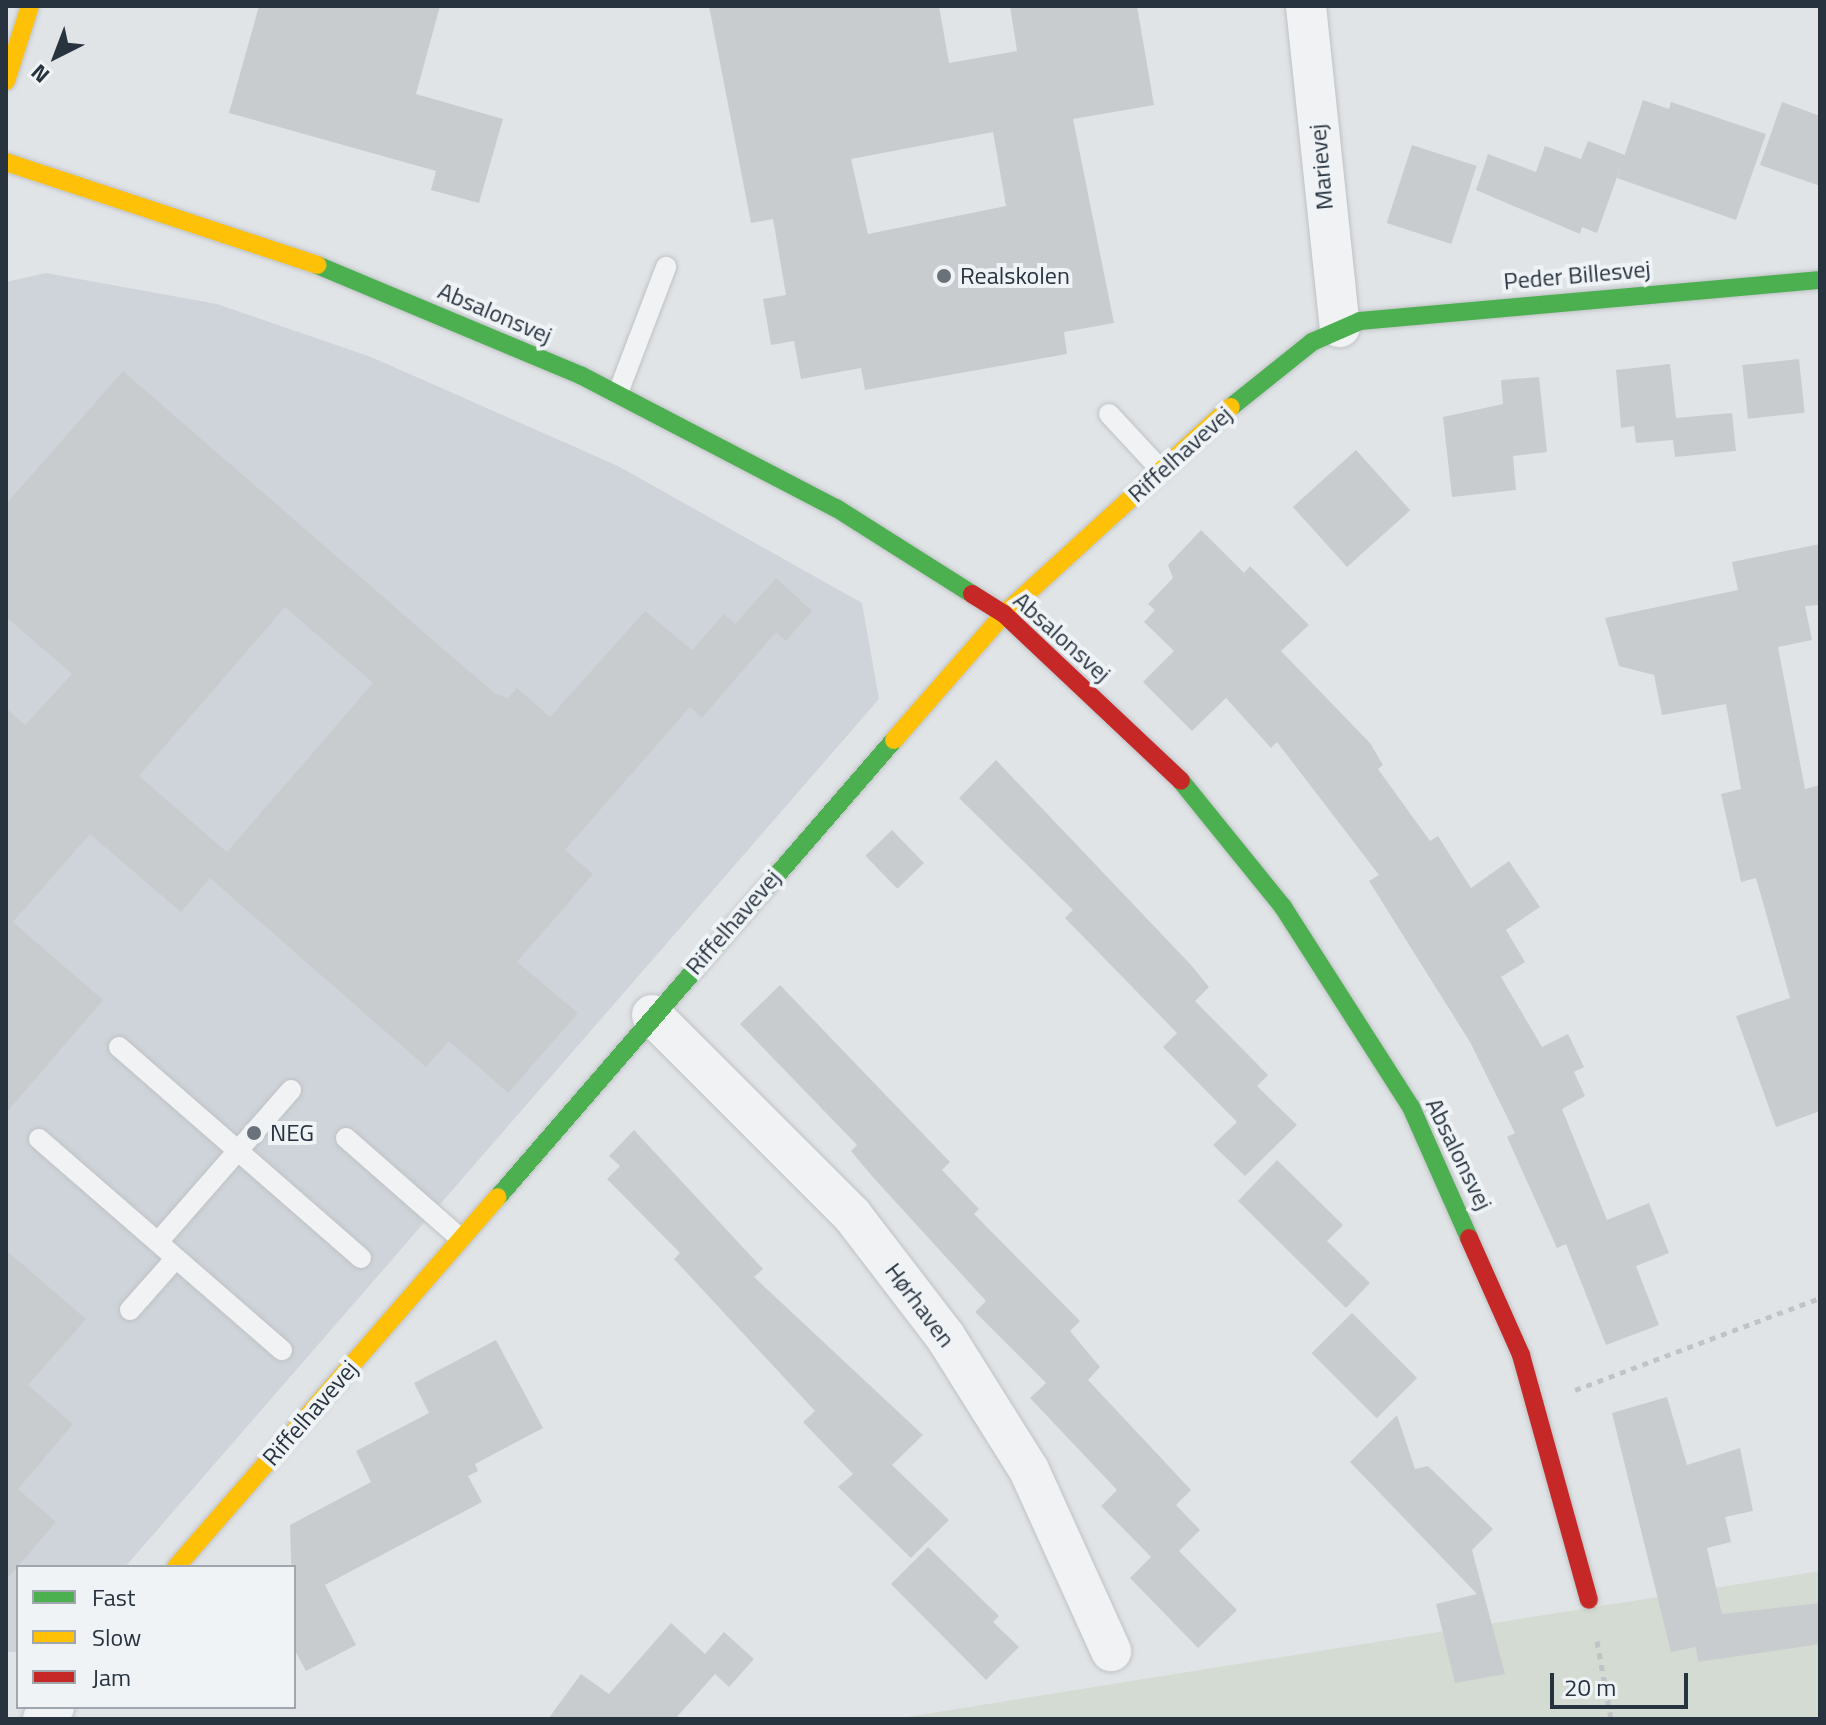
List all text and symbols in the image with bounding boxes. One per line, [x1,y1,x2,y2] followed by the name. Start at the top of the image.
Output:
[16,16,96,96] north arrow
[23,56,57,92] text: N
[1303,123,1339,211] street label: Marievej
[1502,254,1652,296] street label: Peder Billesvej
[960,262,1070,290] place label: Realskolen
[935,267,953,285] marker: Realskolen
[434,276,556,350] street label: Absalonsvej
[1122,400,1238,508] street label: Riffelhavevej
[1007,586,1117,688] street label: Absalonsvej
[679,863,787,981] street label: Riffelhavevej
[1420,1093,1498,1215] street label: Absalonsvej
[270,1119,314,1147] place label: NEG
[245,1124,263,1142] marker: NEG
[879,1257,961,1353] street label: Hørhaven
[256,1354,364,1472] street label: Riffelhavevej
[16,1565,296,1709] legend
[92,1579,135,1615] text: Fast
[92,1619,141,1655] text: Slow
[1554,1657,1692,1707] scale bar
[92,1659,131,1695] text: Jam
[1564,1669,1616,1705] text: 20 m

